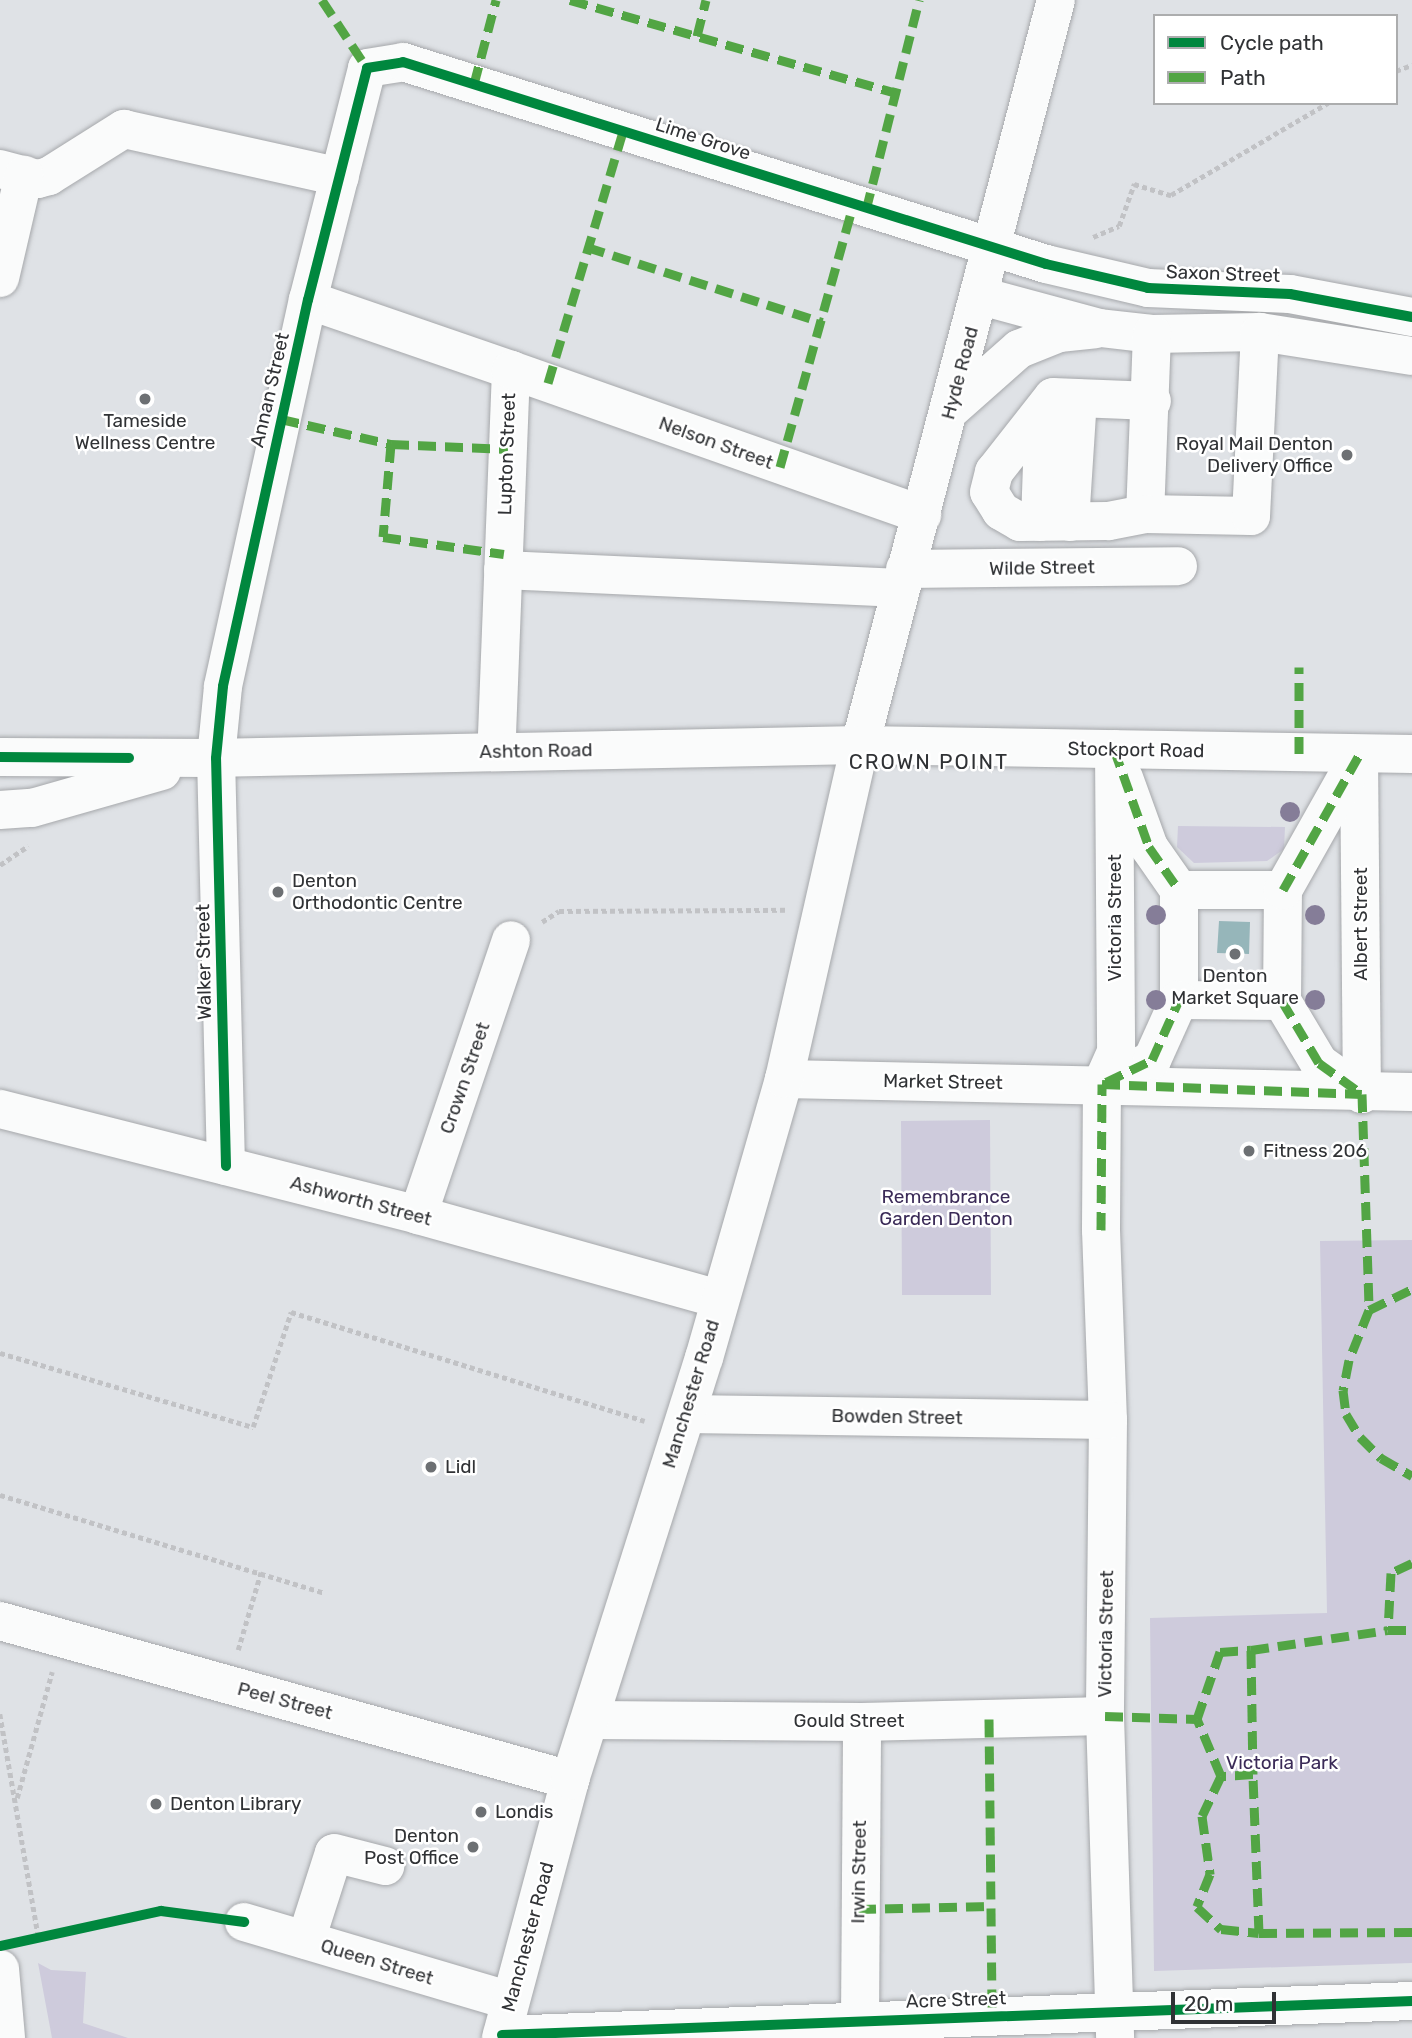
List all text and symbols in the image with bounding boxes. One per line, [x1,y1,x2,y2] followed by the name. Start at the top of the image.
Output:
[1153,14,1398,105] legend
[1220,30,1324,55] text: Cycle path
[1220,65,1266,90] text: Path
[652,113,754,165] street label: Lime Grove
[1165,261,1281,287] street label: Saxon Street
[937,324,983,422] street label: Hyde Road
[246,330,294,450] street label: Annan Street
[137,391,153,407] marker: Tameside Wellness Centre
[493,392,521,516] street label: Lupton Street
[75,410,215,454] place label: Tameside Wellness Centre
[656,412,776,474] street label: Nelson Street
[1176,433,1333,477] place label: Royal Mail Denton Delivery Office
[1339,447,1355,463] marker: Royal Mail Denton Delivery Office
[989,556,1095,580] street label: Wilde Street
[1067,737,1205,763] street label: Stockport Road
[479,739,593,763] street label: Ashton Road
[850,749,1008,775] district label: CROWN POINT
[1104,854,1126,982] street label: Victoria Street
[1350,867,1372,981] street label: Albert Street
[292,870,463,914] place label: Denton Orthodontic Centre
[270,884,286,900] marker: Denton Orthodontic Centre
[192,903,216,1021] street label: Walker Street
[1227,946,1243,962] marker: Denton Market Square
[1171,965,1299,1009] place label: Denton Market Square
[435,1019,495,1137] street label: Crown Street
[883,1070,1003,1094] street label: Market Street
[1263,1140,1367,1162] place label: Fitness 206
[1241,1143,1257,1159] marker: Fitness 206
[288,1171,434,1231] street label: Ashworth Street
[879,1186,1013,1230] park label: Remembrance Garden Denton
[658,1317,724,1471] street label: Manchester Road
[831,1404,963,1430] street label: Bowden Street
[445,1456,476,1478] place label: Lidl
[423,1459,439,1475] marker: Lidl
[1093,1570,1119,1698] street label: Victoria Street
[235,1677,335,1725] street label: Peel Street
[794,1710,904,1732] street label: Gould Street
[1226,1752,1338,1774] park label: Victoria Park
[170,1793,301,1815] place label: Denton Library
[148,1796,164,1812] marker: Denton Library
[495,1801,554,1823] place label: Londis
[473,1804,489,1820] marker: Londis
[847,1820,871,1924] street label: Irwin Street
[364,1825,459,1869] place label: Denton Post Office
[465,1839,481,1855] marker: Denton Post Office
[497,1859,559,2015] street label: Manchester Road
[318,1934,436,1990] street label: Queen Street
[1174,1979,1279,2023] scale bar
[905,1987,1007,2013] street label: Acre Street
[1184,1991,1233,2016] text: 20 m

